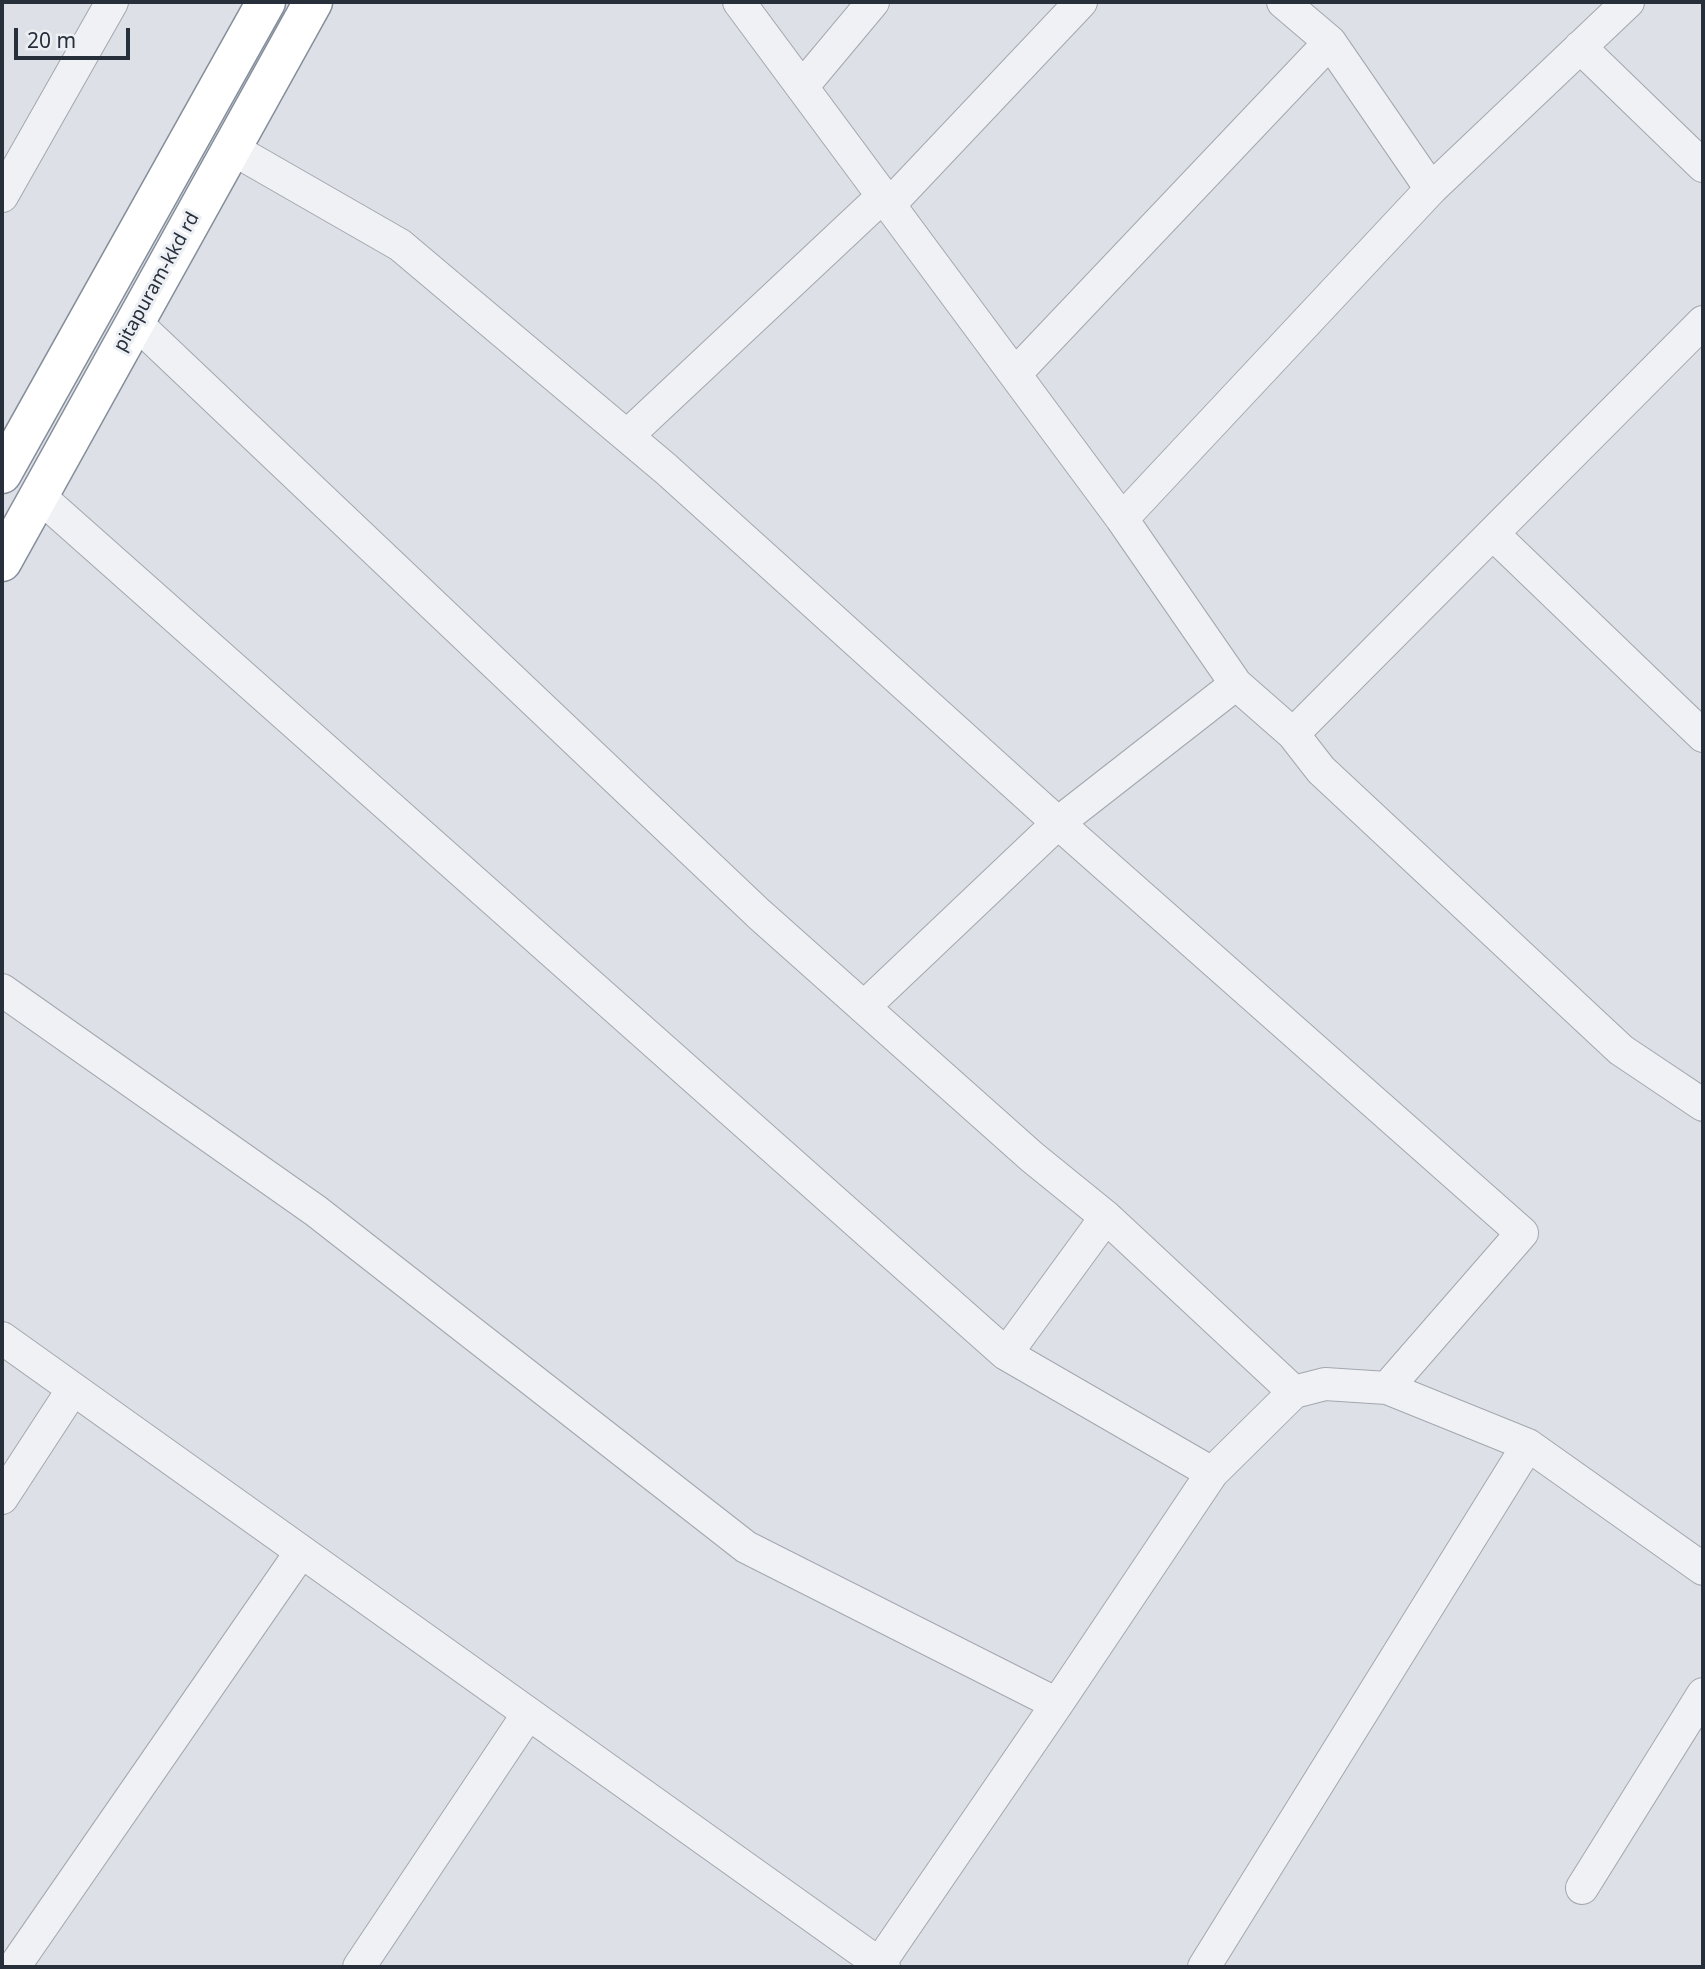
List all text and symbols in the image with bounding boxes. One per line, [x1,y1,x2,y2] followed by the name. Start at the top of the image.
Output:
[18,14,133,58] scale bar
[27,26,76,54] text: 20 m
[109,208,205,356] street label: pitapuram-kkd rd

